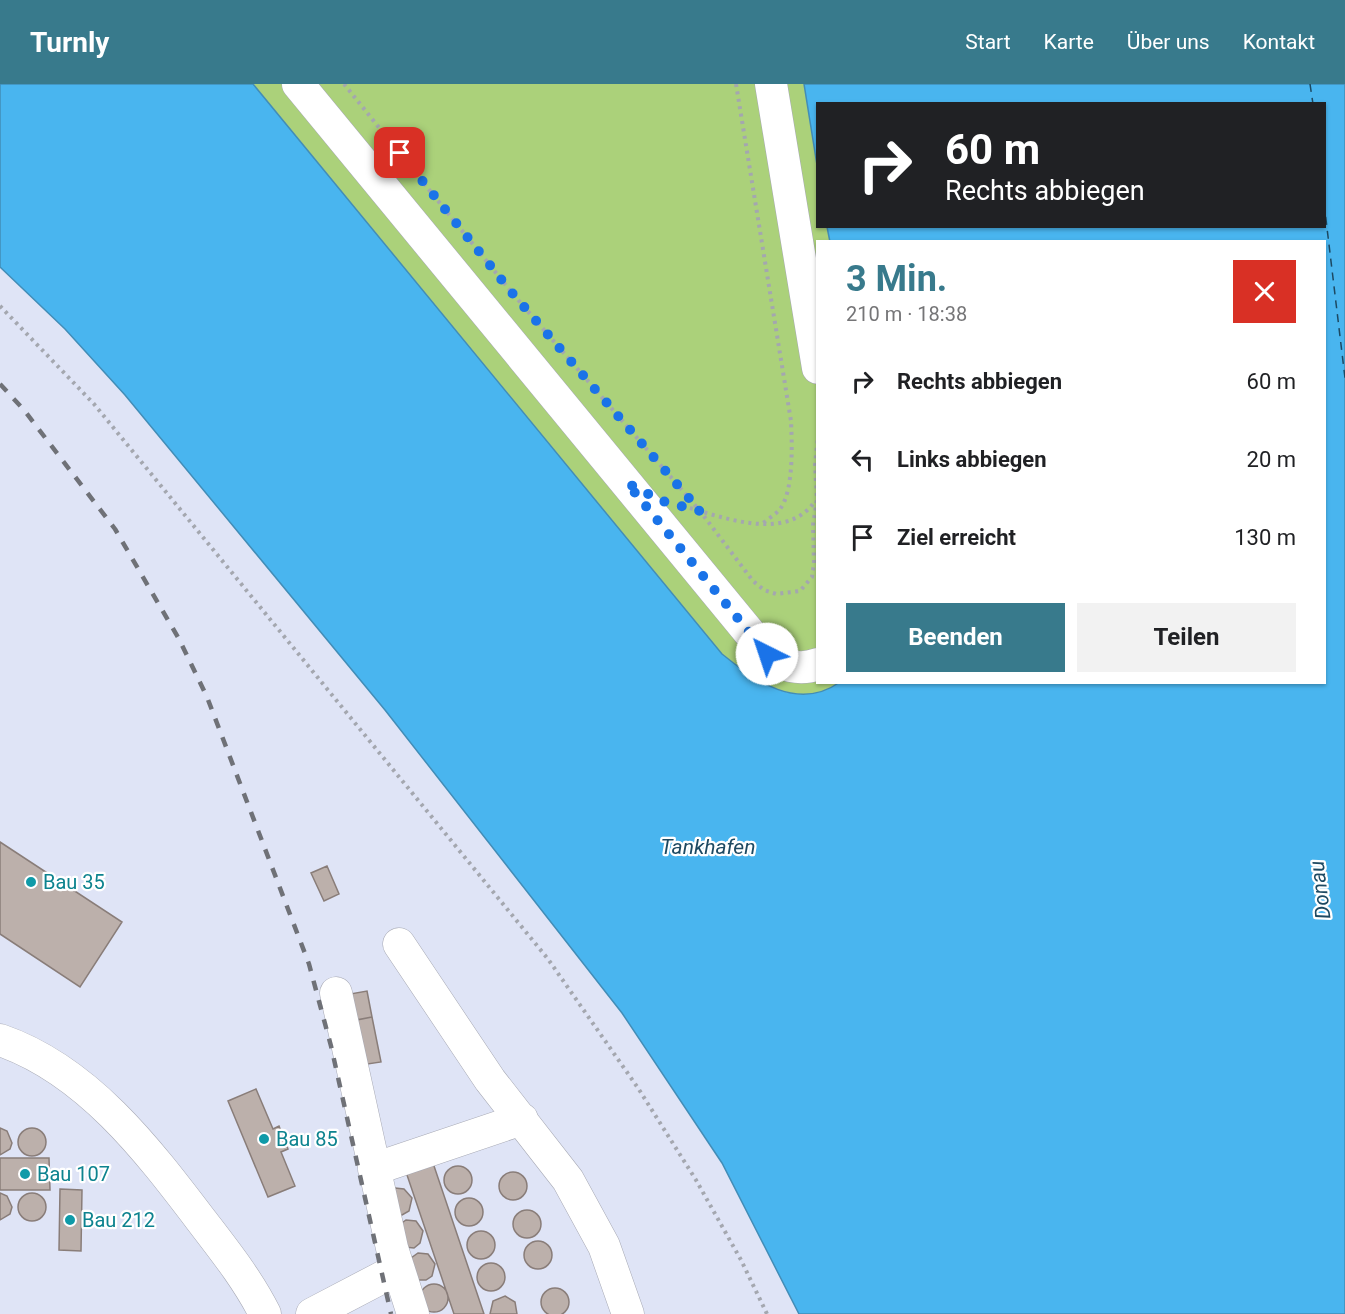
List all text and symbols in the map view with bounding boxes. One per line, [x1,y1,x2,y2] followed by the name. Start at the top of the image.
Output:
[30,26,109,59] text: Turnly
[965,30,1011,54] text: Start
[1044,30,1094,54] text: Karte
[1127,30,1210,54] text: Über uns
[1243,30,1315,54] text: Kontakt
[945,125,1040,174] text: 60 m
[846,126,924,204] icon: right
[374,127,425,178] pin
[383,136,416,169] icon: arrive
[945,175,1145,207] text: Rechts abbiegen
[846,258,947,300] text: 3 Min.
[1233,260,1296,323] button: close
[846,302,967,326] text: 210 m · 18:38
[846,365,879,398] icon: right
[897,369,1062,394] text: Rechts abbiegen
[1247,369,1296,394] text: 60 m
[846,443,879,476] icon: left
[897,447,1047,472] text: Links abbiegen
[1247,447,1296,472] text: 20 m
[846,521,879,554] icon: arrive
[897,525,1016,550] text: Ziel erreicht
[1234,525,1296,550] text: 130 m
[846,603,1065,672] button: Beenden
[1077,603,1296,672] button: Teilen
[735,622,799,686] position arrow
[661,835,755,859] water label: Tankhafen
[1305,859,1335,921] water label: Donau
[43,870,105,894] place label: Bau 35
[24,875,38,889] marker: Bau 35
[276,1127,338,1151] place label: Bau 85
[257,1132,271,1146] marker: Bau 85
[37,1162,110,1186] place label: Bau 107
[18,1167,32,1181] marker: Bau 107
[82,1208,155,1232] place label: Bau 212
[63,1213,77,1227] marker: Bau 212

